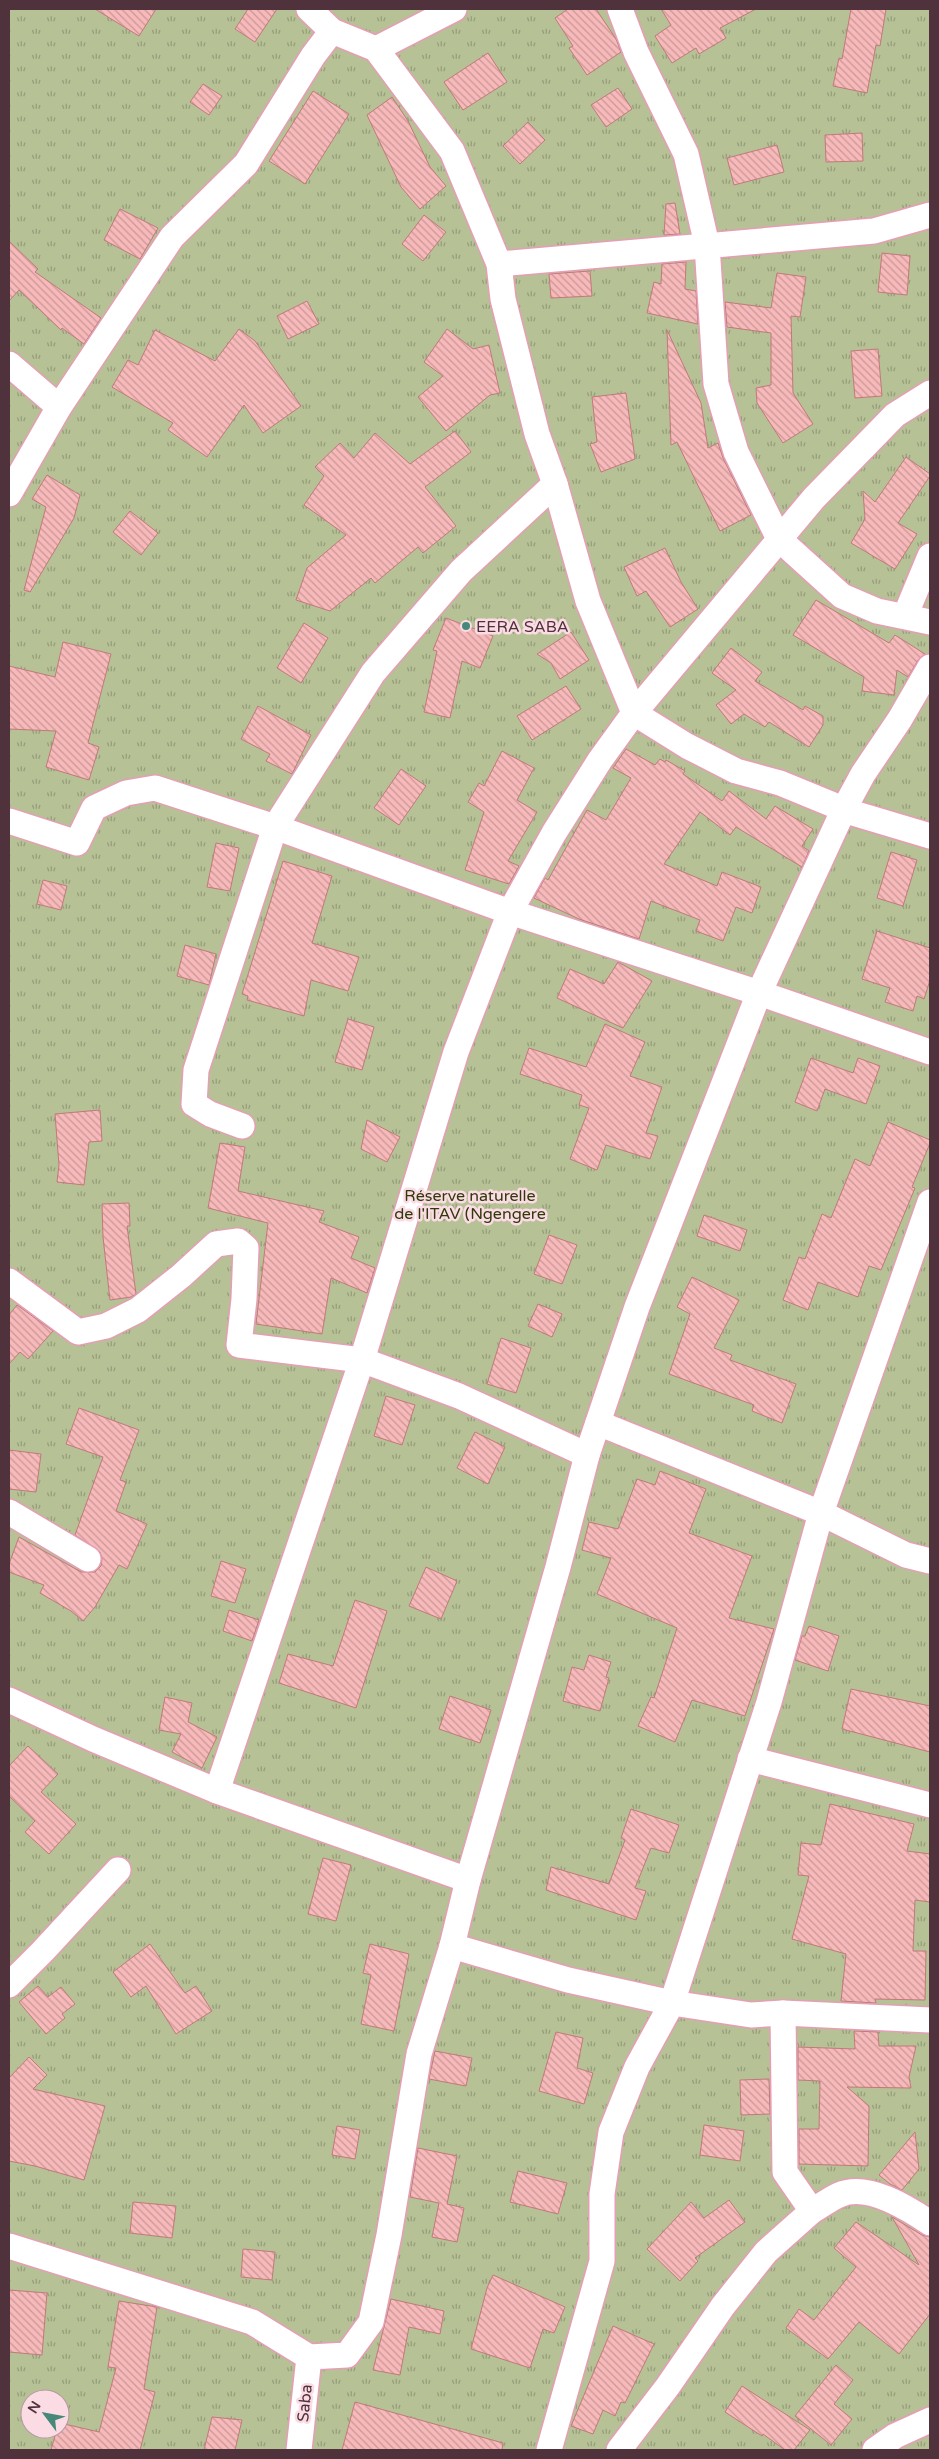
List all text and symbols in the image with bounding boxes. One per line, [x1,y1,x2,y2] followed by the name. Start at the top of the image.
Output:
[476,617,569,637] place label: EERA SABA
[460,620,472,632] marker: EERA SABA
[394,1186,546,1224] park label: Réserve naturelle de l'ITAV (Ngengere
[293,2383,317,2423] street label: Saba
[20,2389,70,2439] north arrow
[24,2398,45,2417] text: N

